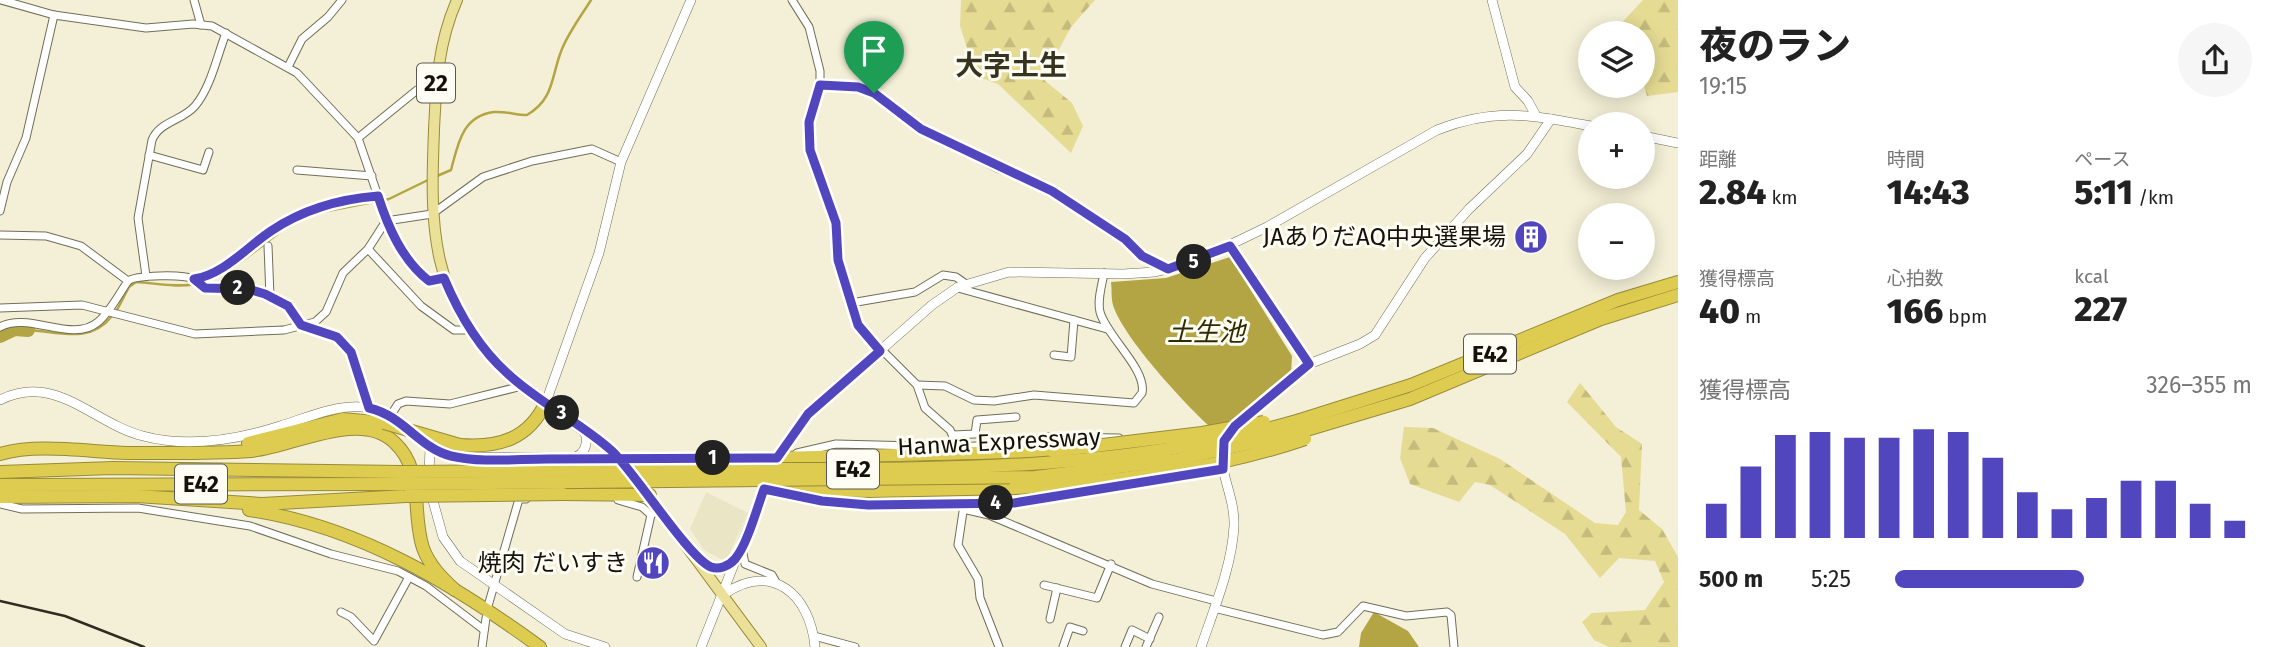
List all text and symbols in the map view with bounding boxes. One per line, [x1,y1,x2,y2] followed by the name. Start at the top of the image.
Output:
[844,21,904,93] pin
[1578,21,1655,280] map controls
[1578,21,1655,98] button: layers
[1699,23,1851,69] text: 夜のラン
[2178,23,2252,97] button: share
[855,32,893,70] icon: arrive
[955,49,1067,82] district label: 大字土生
[417,64,455,102] road number: 22
[1699,72,1747,100] text: 19:15
[1578,112,1655,189] button: +
[1699,148,1737,171] text: 距離
[1887,148,1925,171] text: 時間
[2074,148,2130,171] text: ペース
[1699,171,1766,213] text: 2.84
[1887,171,1970,213] text: 14:43
[2074,171,2133,213] text: 5:11
[1766,186,1798,209] text: km
[2133,186,2174,209] text: /km
[1578,203,1655,280] button: −
[1512,218,1550,256] building icon: JAありだAQ中央選果場
[1263,223,1506,251] place label: JAありだAQ中央選果場
[1176,244,1212,280] pin: 5
[1188,250,1199,273] text: 5
[2074,265,2109,288] text: kcal
[1699,267,1775,290] text: 獲得標高
[1887,267,1944,290] text: 心拍数
[220,270,256,306] pin: 2
[233,276,242,299] text: 2
[2074,288,2127,330] text: 227
[1699,290,1740,332] text: 40
[1887,290,1943,332] text: 166
[1740,305,1761,328] text: m
[1943,305,1987,328] text: bpm
[1167,317,1248,348] water label: 土生池
[1464,334,1516,374] road number: E42
[2146,371,2252,399] text: 326–355 m
[1699,376,1791,404] text: 獲得標高
[544,396,580,430] pin: 3
[557,401,566,424] text: 3
[897,423,1102,461] street label: Hanwa Expressway
[696,440,730,476] pin: 1
[708,446,717,469] text: 1
[827,449,879,489] road number: E42
[175,464,227,504] road number: E42
[978,486,1014,520] pin: 4
[990,491,1001,514] text: 4
[634,544,672,582] restaurant icon: 焼肉 だいすき
[478,549,628,577] place label: 焼肉 だいすき
[1699,565,1763,593] text: 500 m
[1811,565,1851,593] text: 5:25

